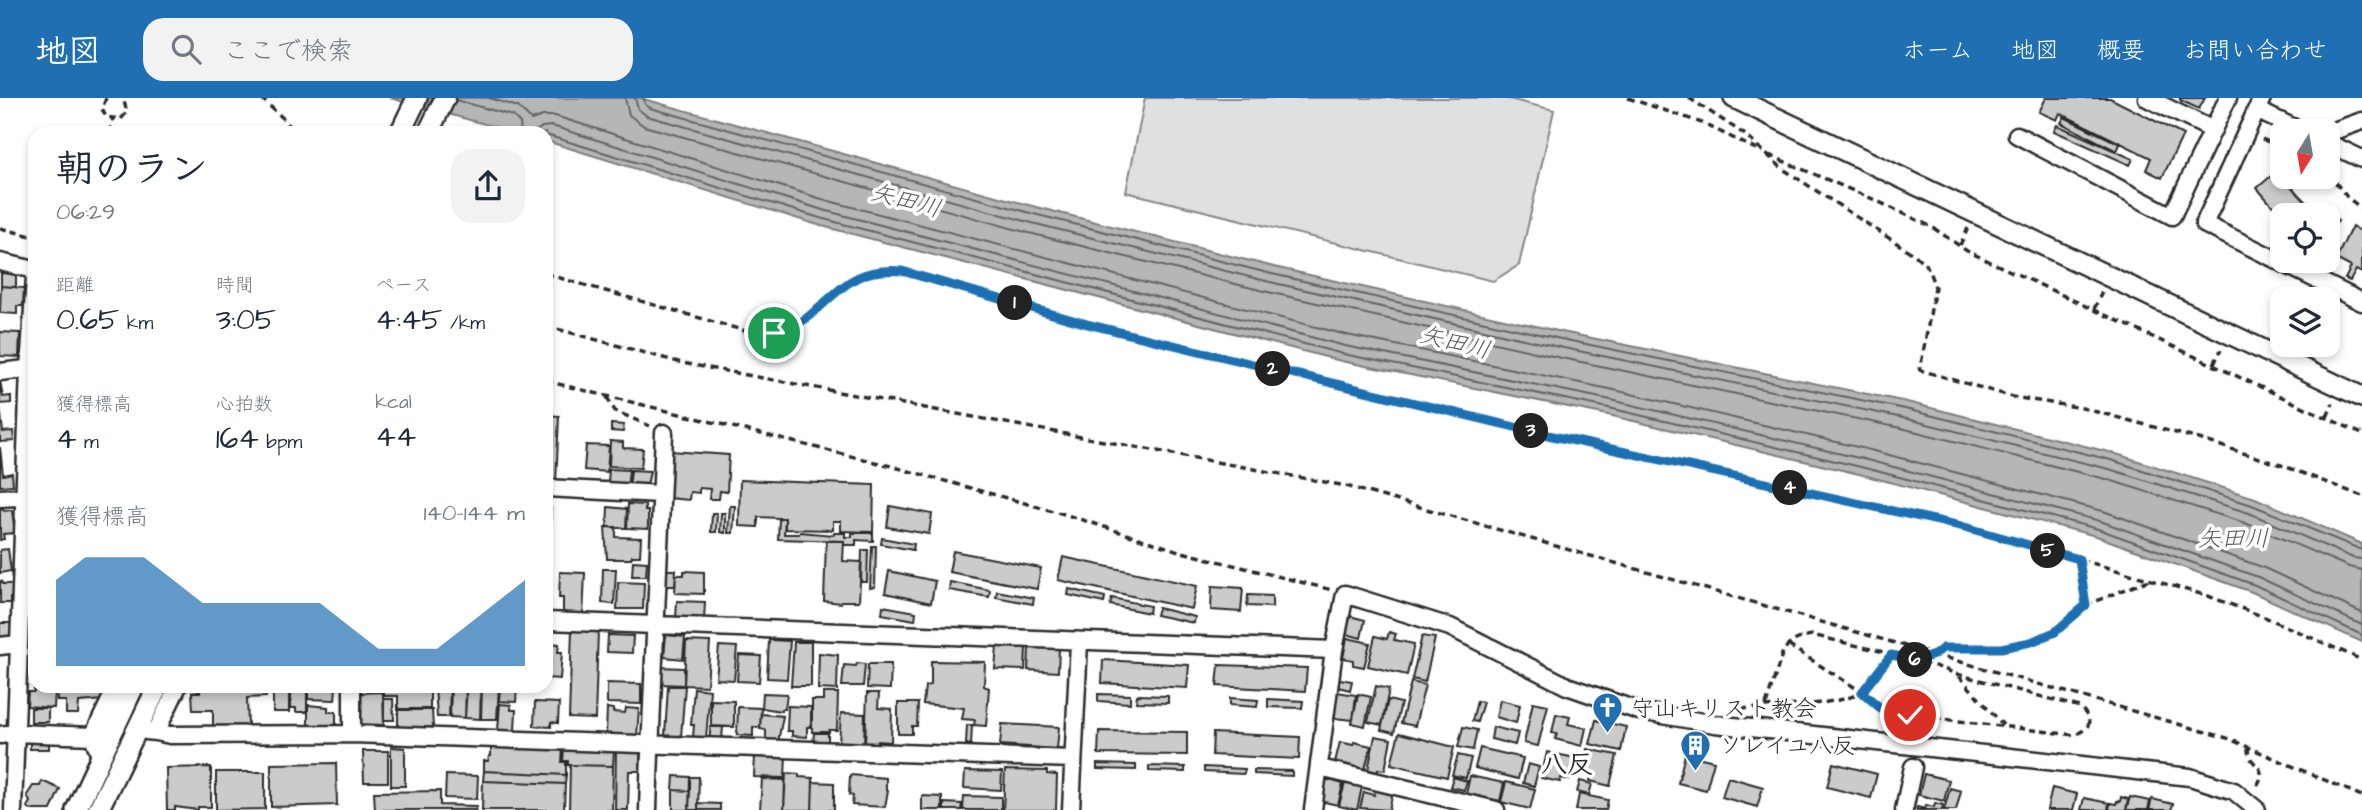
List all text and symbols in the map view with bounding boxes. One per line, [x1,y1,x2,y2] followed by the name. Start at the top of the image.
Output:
[143,18,633,81] search box
[35,29,101,75] text: 地図
[167,30,205,68] icon: search
[223,33,353,69] text: ここで検索
[1902,34,1973,68] text: ホーム
[2011,34,2059,68] text: 地図
[2097,34,2145,68] text: 概要
[2183,34,2327,68] text: お問い合わせ
[2270,119,2340,189] north arrow
[2270,119,2340,357] map controls
[56,144,208,196] text: 朝のラン
[451,149,525,223] button: share
[867,175,945,227] water label: 矢田川
[56,196,115,228] text: 06:29
[2270,203,2340,273] button: locate
[56,272,94,299] text: 距離
[216,272,254,299] text: 時間
[375,272,431,299] text: ペース
[998,286,1032,320] pin: 1
[2270,287,2340,357] button: layers
[1013,289,1016,316] text: 1
[56,299,119,341] text: 0.65
[216,299,276,341] text: 3:05
[375,299,442,341] text: 4:45
[744,303,804,363] pin
[119,310,153,337] text: km
[442,310,485,337] text: /km
[755,314,793,352] icon: arrive
[1416,318,1494,368] water label: 矢田川
[1256,352,1290,386] pin: 2
[1267,355,1278,382] text: 2
[375,389,412,416] text: kcal
[56,391,132,418] text: 獲得標高
[216,391,273,418] text: 心拍数
[1514,414,1548,448] pin: 3
[375,416,416,458] text: 44
[1526,417,1535,444] text: 3
[56,418,76,460] text: 4
[216,418,259,460] text: 164
[76,429,99,456] text: m
[259,429,302,456] text: bpm
[1772,470,1808,506] pin: 4
[1783,474,1796,501] text: 4
[423,497,525,529] text: 140–144 m
[56,501,148,533] text: 獲得標高
[2197,522,2269,556] water label: 矢田川
[2030,533,2066,568] pin: 5
[2041,537,2054,564] text: 5
[1898,642,1932,678] pin: 6
[1909,646,1920,673] text: 6
[1880,685,1940,745] pin
[1591,691,1625,735] church icon: 守山キリスト教会
[1631,693,1817,725] place label: 守山キリスト教会
[1891,696,1929,734] icon: check
[1679,728,1713,772] building icon: ソレイユ八反
[1719,730,1855,762] place label: ソレイユ八反
[1541,747,1593,783] district label: 八反

